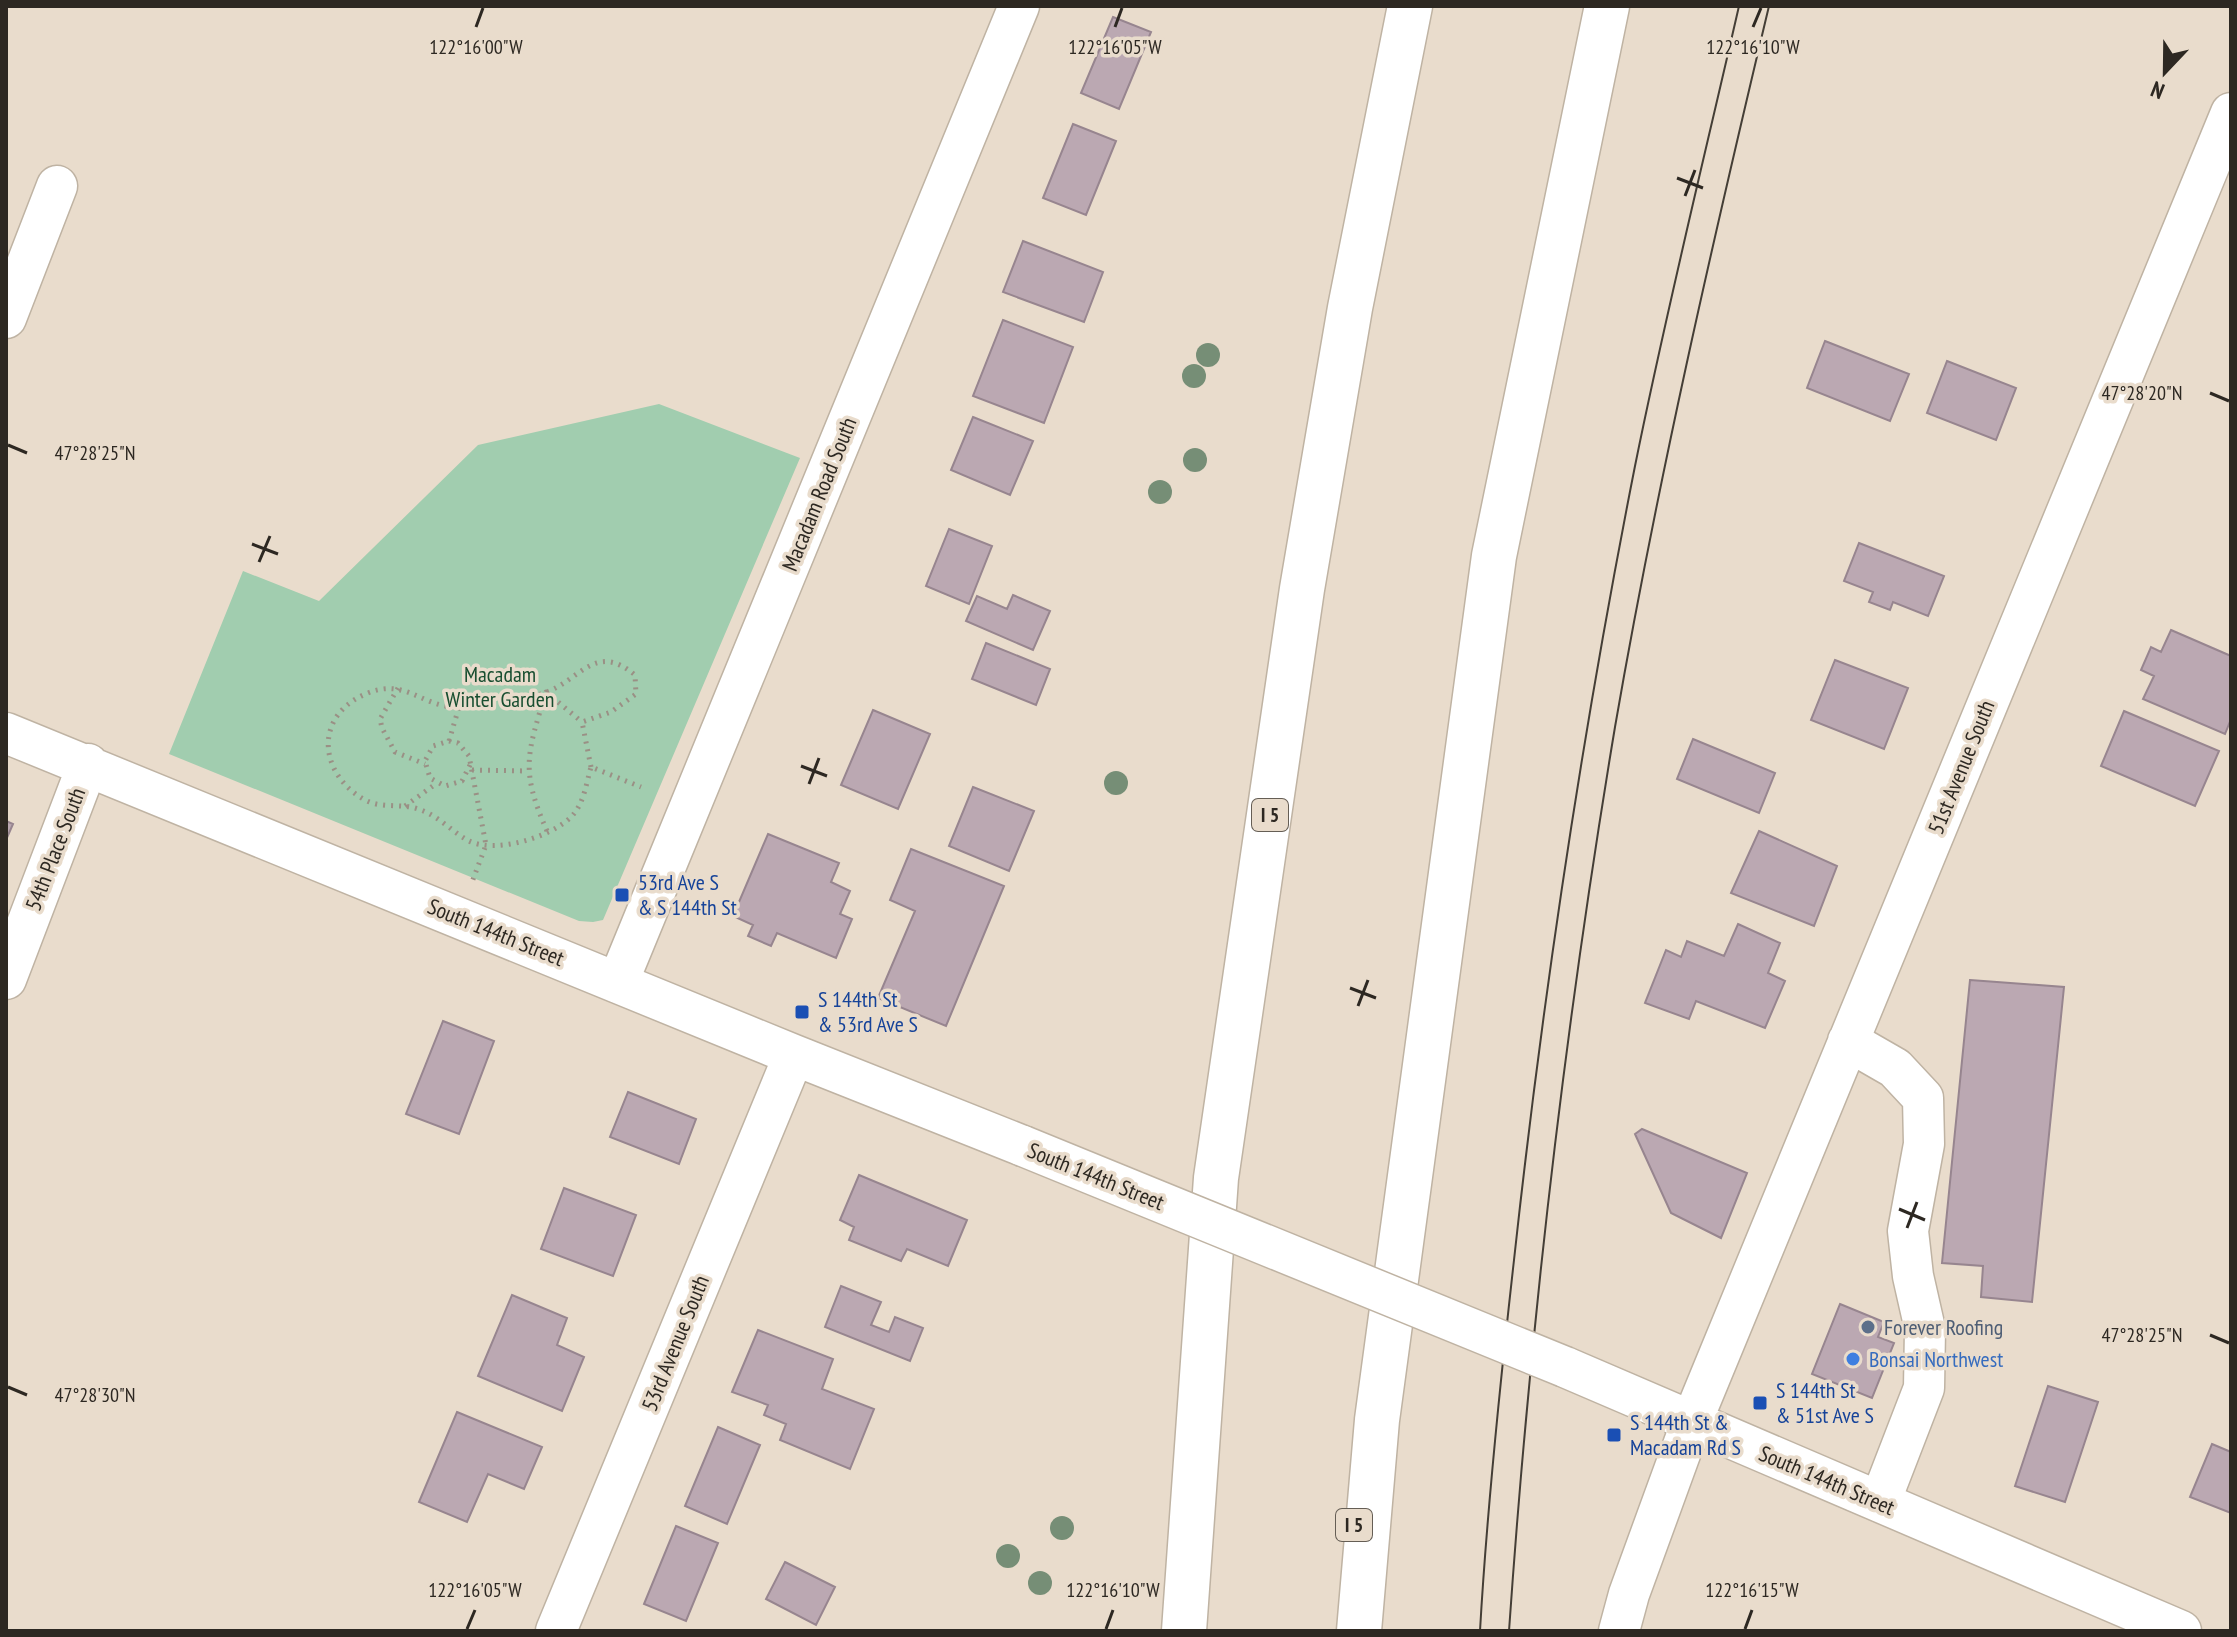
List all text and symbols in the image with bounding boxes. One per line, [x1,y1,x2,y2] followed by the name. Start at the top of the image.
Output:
[2125,32,2205,112] north arrow
[429,34,523,60] text: 122°16'00"W
[1068,34,1162,60] text: 122°16'05"W
[1706,34,1800,60] text: 122°16'10"W
[2147,75,2168,106] text: N
[2102,380,2182,406] text: 47°28'20"N
[775,413,863,575] street label: Macadam Road South
[55,440,135,466] text: 47°28'25"N
[446,660,554,713] park label: Macadam Winter Garden
[1921,696,2001,838] street label: 51st Avenue South
[19,784,91,914] street label: 54th Place South
[1252,799,1288,831] road number: I 5
[638,868,737,921] place label: 53rd Ave S & S 144th St
[613,886,631,904] marker: 53rd Ave S & S 144th St
[424,892,568,972] street label: South 144th Street
[818,985,918,1038] place label: S 144th St & 53rd Ave S
[793,1003,811,1021] marker: S 144th St & 53rd Ave S
[1024,1136,1168,1216] street label: South 144th Street
[635,1271,715,1415] street label: 53rd Avenue South
[1884,1313,2003,1341] place label: Forever Roofing
[1859,1318,1877,1336] marker: Forever Roofing
[2102,1322,2182,1348] text: 47°28'25"N
[1869,1345,2003,1373] place label: Bonsai Northwest
[1844,1350,1862,1368] marker: Bonsai Northwest
[1776,1376,1874,1429] place label: S 144th St & 51st Ave S
[55,1382,135,1408] text: 47°28'30"N
[1751,1394,1769,1412] marker: S 144th St & 51st Ave S
[1630,1408,1741,1461] place label: S 144th St & Macadam Rd S
[1605,1426,1623,1444] marker: S 144th St & Macadam Rd S
[1755,1439,1899,1521] street label: South 144th Street
[1336,1509,1372,1541] road number: I 5
[428,1577,522,1603] text: 122°16'05"W
[1066,1577,1160,1603] text: 122°16'10"W
[1705,1577,1799,1603] text: 122°16'15"W

